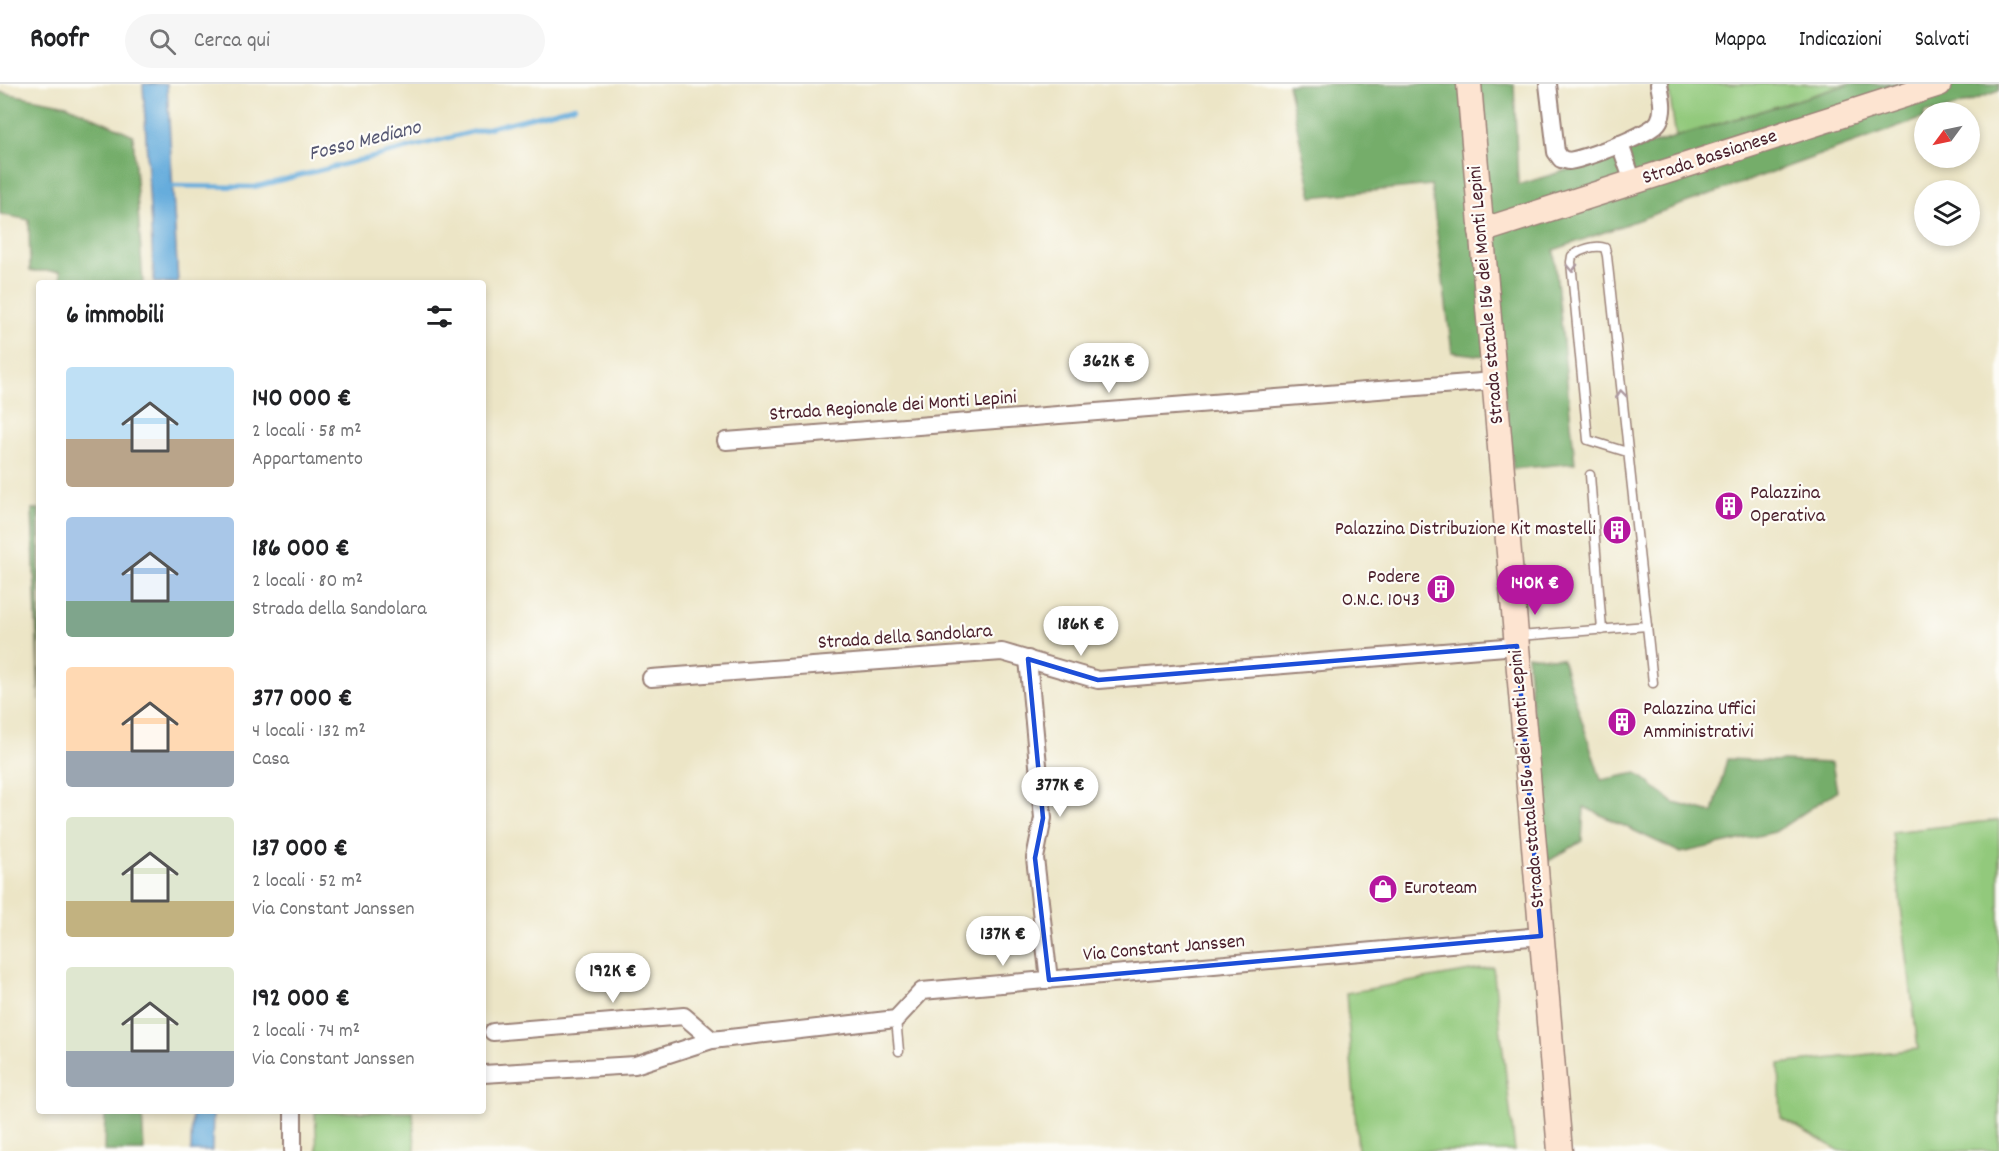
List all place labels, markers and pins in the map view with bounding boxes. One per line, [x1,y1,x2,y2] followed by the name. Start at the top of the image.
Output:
[1060,343,1158,394] pin: 362K €
[1750,480,1826,531] place label: Palazzina Operativa
[1713,490,1745,522] building icon: Palazzina Operativa
[1601,514,1633,546] building icon: Palazzina Distribuzione Kit mastelli
[1335,516,1596,544] place label: Palazzina Distribuzione Kit mastelli
[1342,564,1420,615] place label: Podere O.N.C. 1043
[1486,565,1584,616] pin: 140K €
[1425,573,1457,605] building icon: Podere O.N.C. 1043
[1032,606,1130,657] pin: 186K €
[1643,696,1756,747] place label: Palazzina Uffici Amministrativi
[1606,706,1638,738] building icon: Palazzina Uffici Amministrativi
[1011,767,1109,818] pin: 377K €
[1367,873,1399,905] shop icon: Euroteam
[1404,875,1477,903] place label: Euroteam
[954,916,1052,967] pin: 137K €
[564,953,662,1004] pin: 192K €

